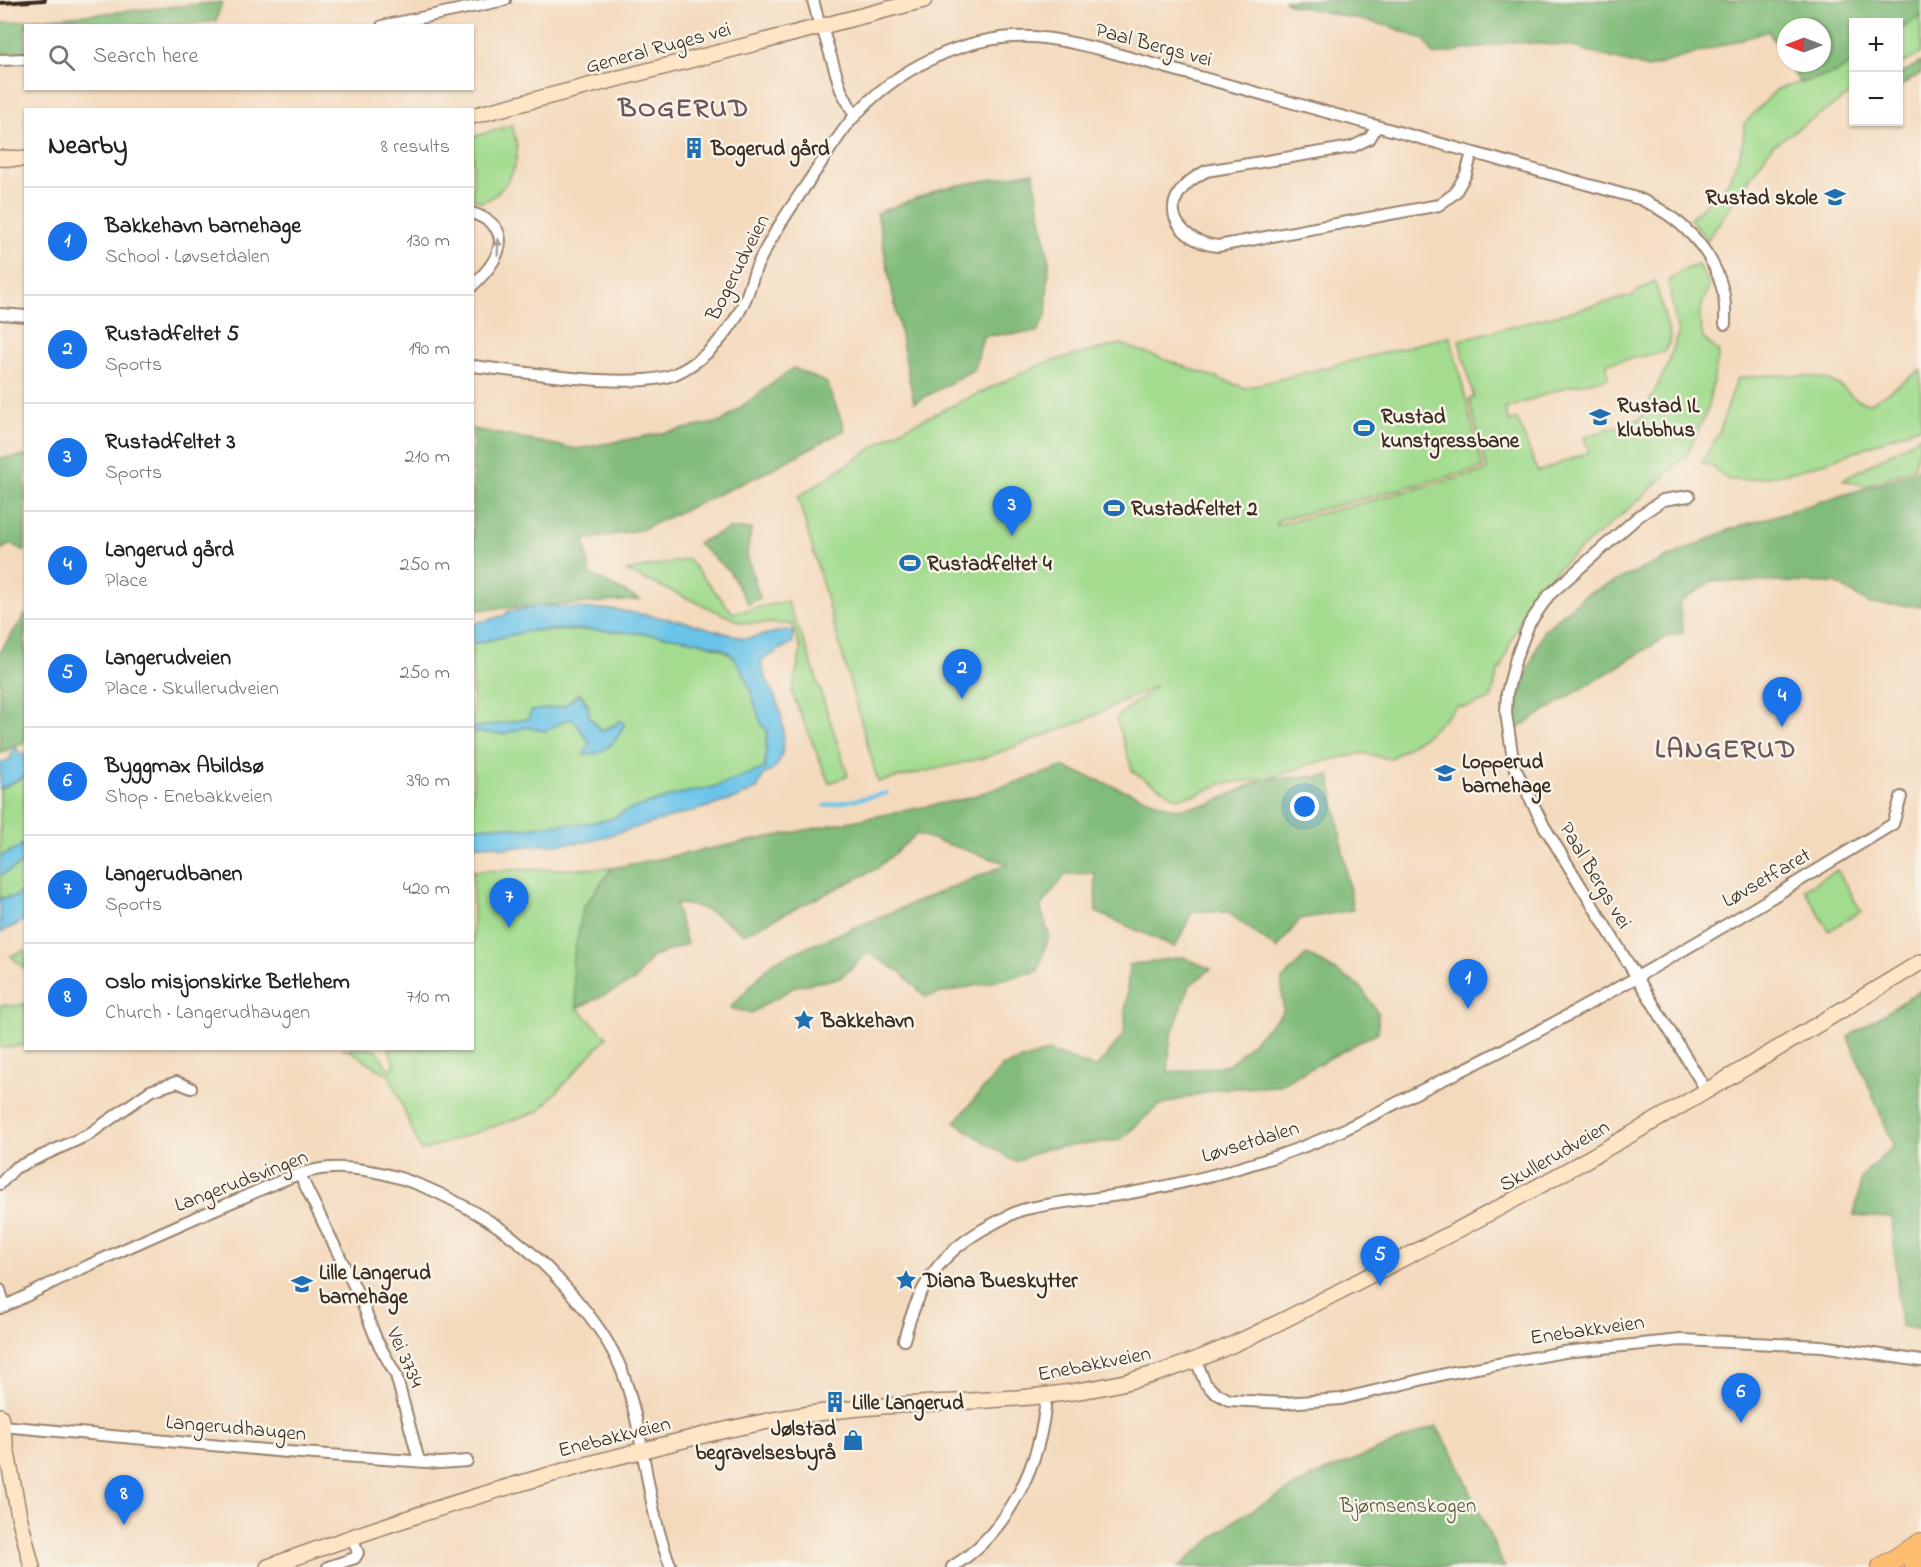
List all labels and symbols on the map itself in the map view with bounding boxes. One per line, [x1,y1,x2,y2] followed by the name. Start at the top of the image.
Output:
[583,15,735,85] street label: General Ruges vei
[1091,16,1215,78] street label: Paal Bergs vei
[1777,18,1831,72] north arrow
[616,90,750,129] district label: BOGERUD
[710,135,830,167] place label: Bogerud gård
[682,136,706,160] building icon: Bogerud gård
[1705,184,1819,214] place label: Rustad skole
[1823,185,1847,209] school or university icon: Rustad skole
[699,209,780,328] street label: Bogerudveien
[493,238,502,257] one-way arrow
[1617,392,1701,446] place label: Rustad IL klubbhus
[1381,403,1520,459] place label: Rustad kunstgressbane
[1588,405,1612,429] school or university icon: Rustad IL klubbhus
[1352,416,1376,440] sports icon: Rustad kunstgressbane
[992,486,1032,536] pin: 3
[1131,495,1258,525] place label: Rustadfeltet 2
[1102,496,1126,520] sports icon: Rustadfeltet 2
[927,550,1052,580] place label: Rustadfeltet 4
[898,551,922,575] sports icon: Rustadfeltet 4
[942,650,982,699] pin: 2
[1762,678,1802,727] pin: 4
[1655,731,1797,770] district label: LANGERUD
[1462,748,1551,804] place label: Lopperud barnehage
[1433,761,1457,785] school or university icon: Lopperud barnehage
[1290,792,1319,821] your location
[1549,817,1638,936] street label: Paal Bergs vei
[1717,841,1817,916] street label: Løvsetfaret
[490,878,528,928] pin: 7
[1448,960,1488,1009] pin: 1
[820,1007,914,1037] place label: Bakkehavn
[792,1008,816,1032] place icon: Bakkehavn
[1494,1113,1616,1200] street label: Skullerudveien
[1198,1114,1303,1172] street label: Løvsetdalen
[171,1143,314,1223] street label: Langerudsvingen
[1360,1236,1400,1286] pin: 5
[319,1259,431,1315] place label: Lille Langerud barnehage
[922,1267,1078,1299] place label: Diana Bueskytter
[894,1268,918,1292] place icon: Diana Bueskytter
[290,1272,314,1296] school or university icon: Lille Langerud barnehage
[1528,1308,1646,1354] street label: Enebakkveien
[377,1322,431,1393] street label: Vei 3734
[1035,1339,1154,1391] street label: Enebakkveien
[1722,1374,1760,1423] pin: 6
[852,1389,964,1421] place label: Lille Langerud
[823,1390,847,1414] building icon: Lille Langerud
[164,1408,307,1452] street label: Langerudhaugen
[555,1409,674,1466] street label: Enebakkveien
[695,1415,836,1471] place label: Jølstad begravelsesbyrå
[841,1428,865,1452] shop icon: Jølstad begravelsesbyrå
[104,1476,144,1525] pin: 8
[1339,1492,1476,1524] park label: Bjørnsenskogen

